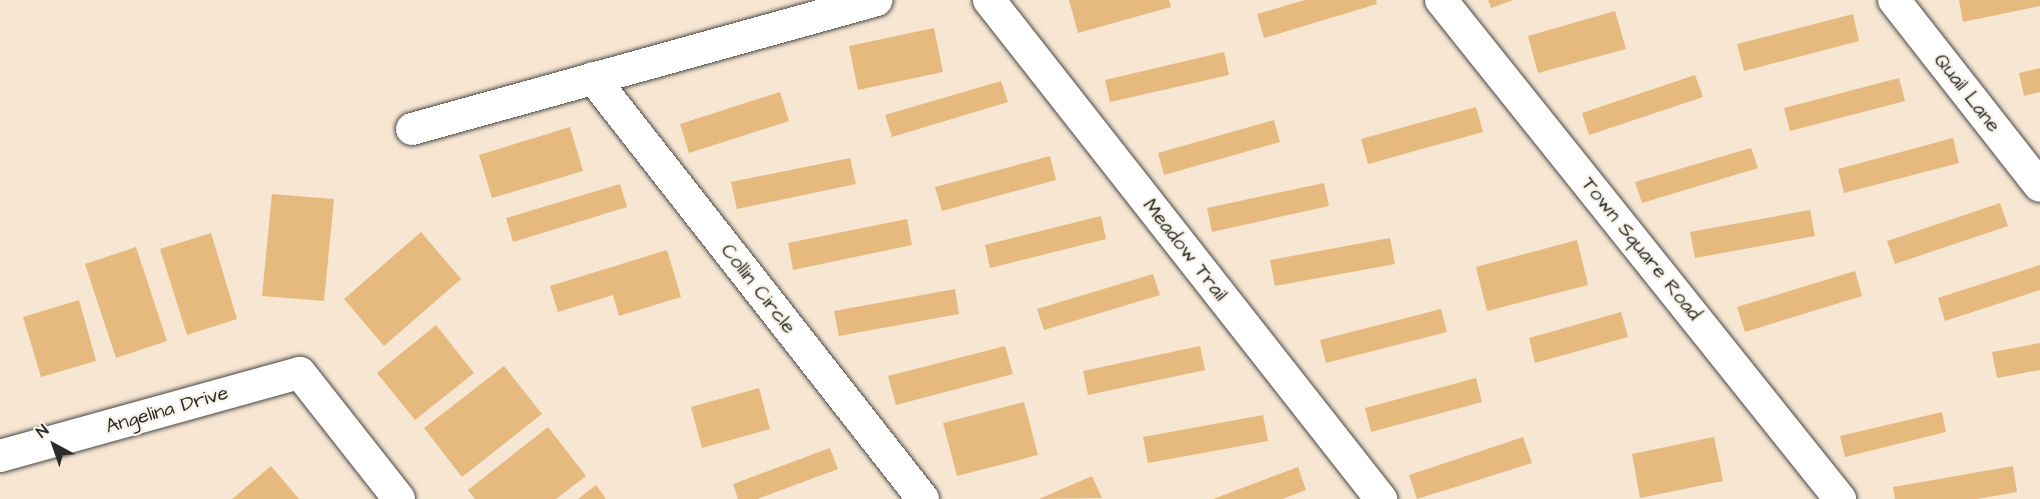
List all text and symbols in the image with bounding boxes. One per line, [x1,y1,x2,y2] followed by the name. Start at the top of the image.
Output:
[1929,49,2005,137] street label: Quail Lane
[1576,173,1706,325] street label: Town Square Road
[1138,194,1232,306] street label: Meadow Trail
[715,239,801,339] street label: Collin Circle
[103,381,231,439] street label: Angelina Drive
[24,415,84,475] north arrow
[32,420,53,443] text: N

